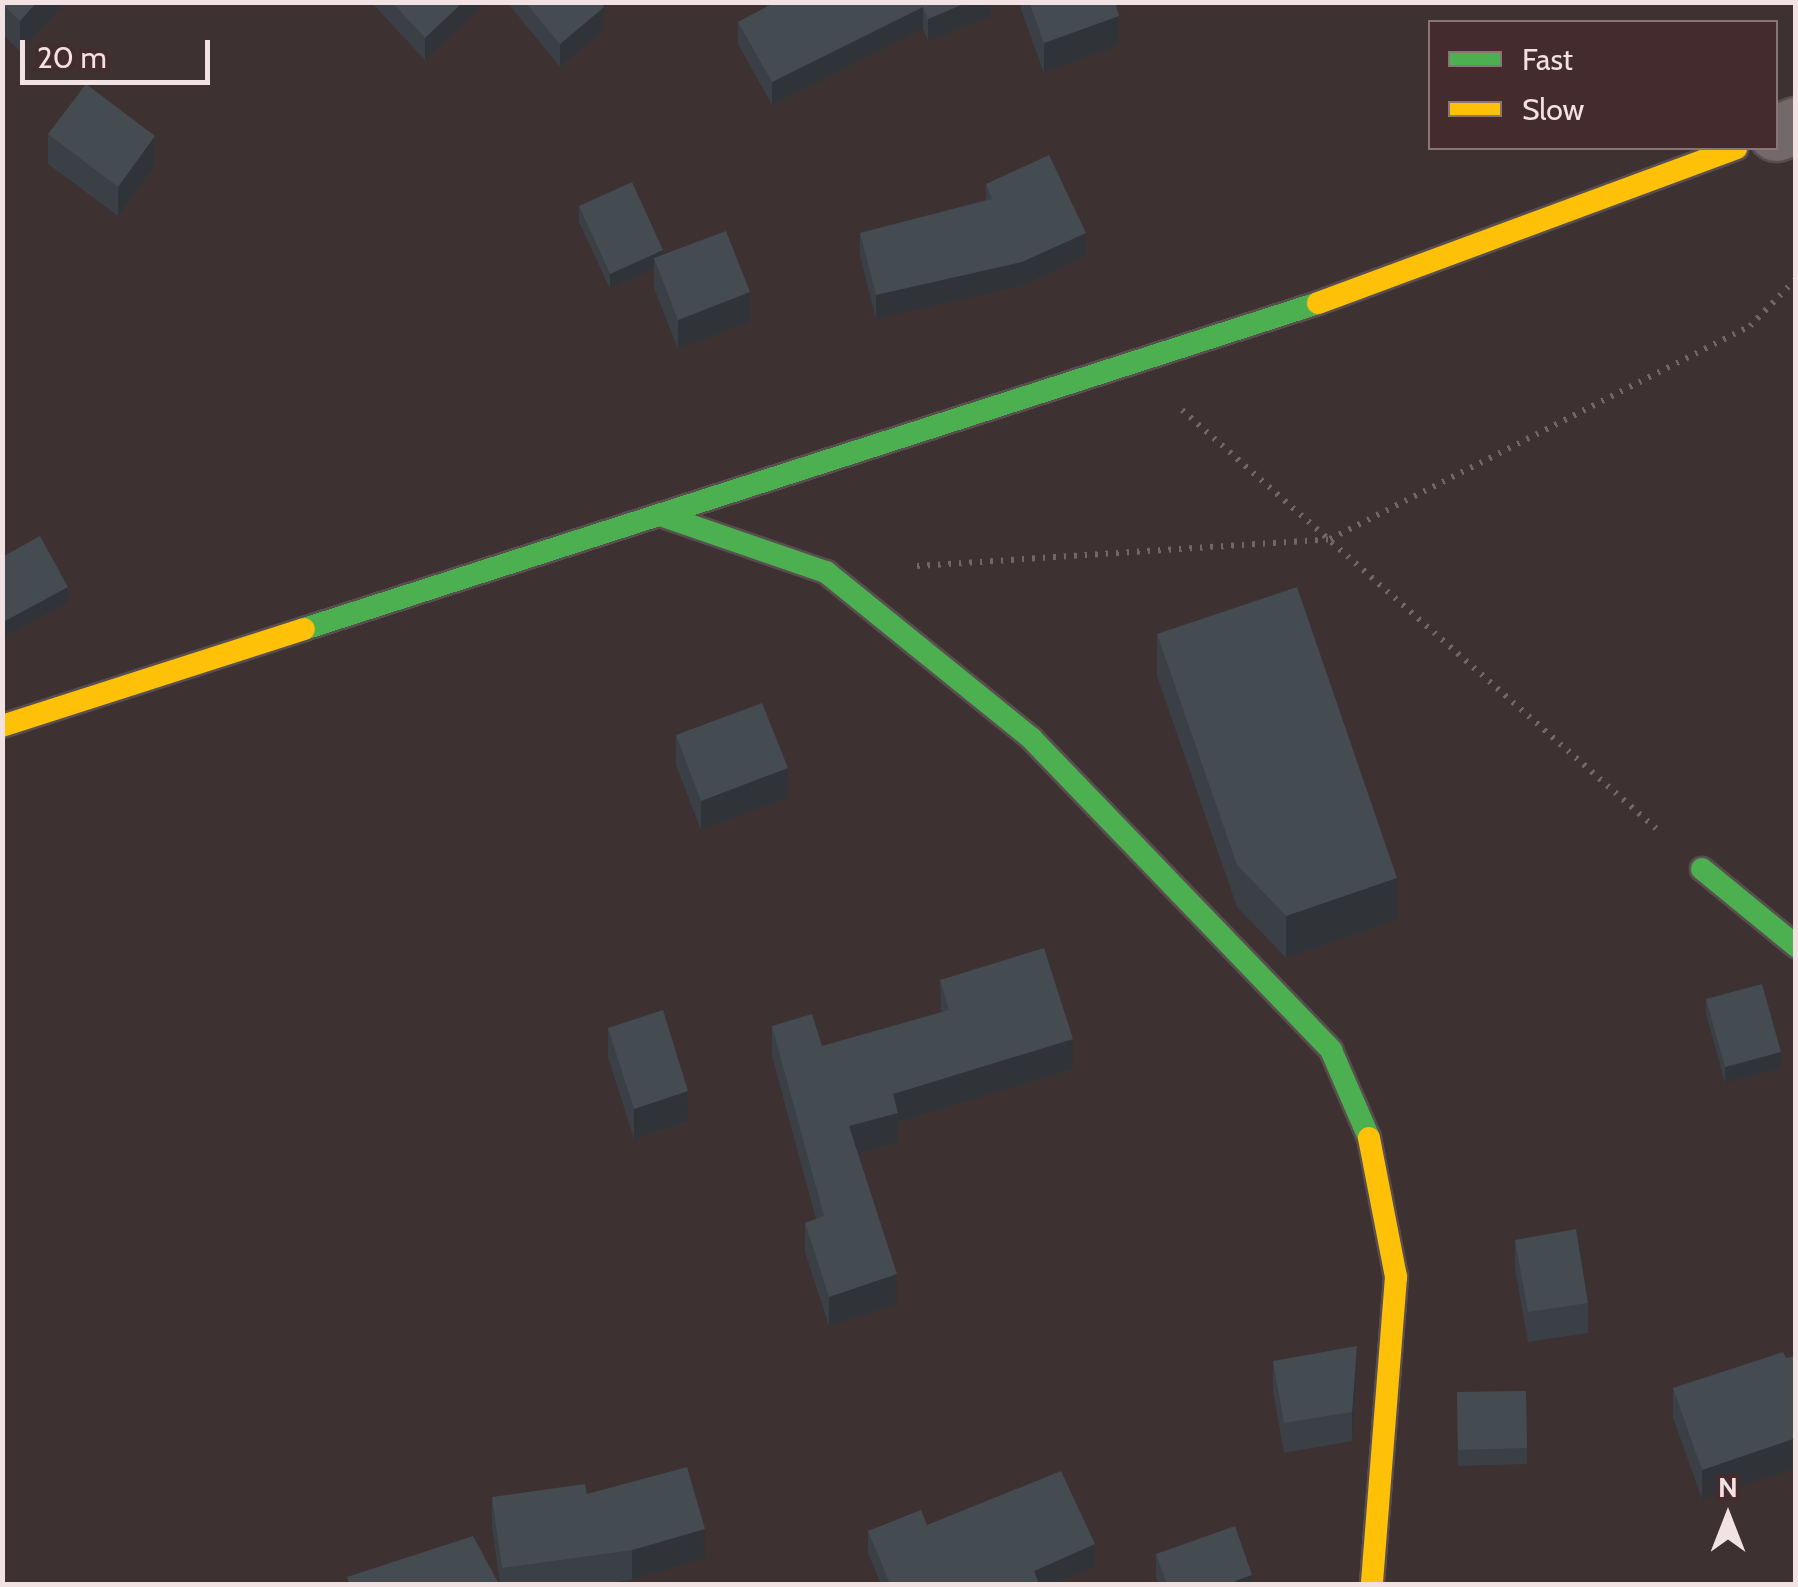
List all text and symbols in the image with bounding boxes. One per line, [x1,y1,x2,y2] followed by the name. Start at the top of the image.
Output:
[25,20,215,82] scale bar
[1428,20,1778,150] legend
[37,39,107,76] text: 20 m
[1522,41,1573,78] text: Fast
[1522,91,1584,128] text: Slow
[1678,1467,1778,1567] north arrow
[1718,1470,1738,1504] text: N

